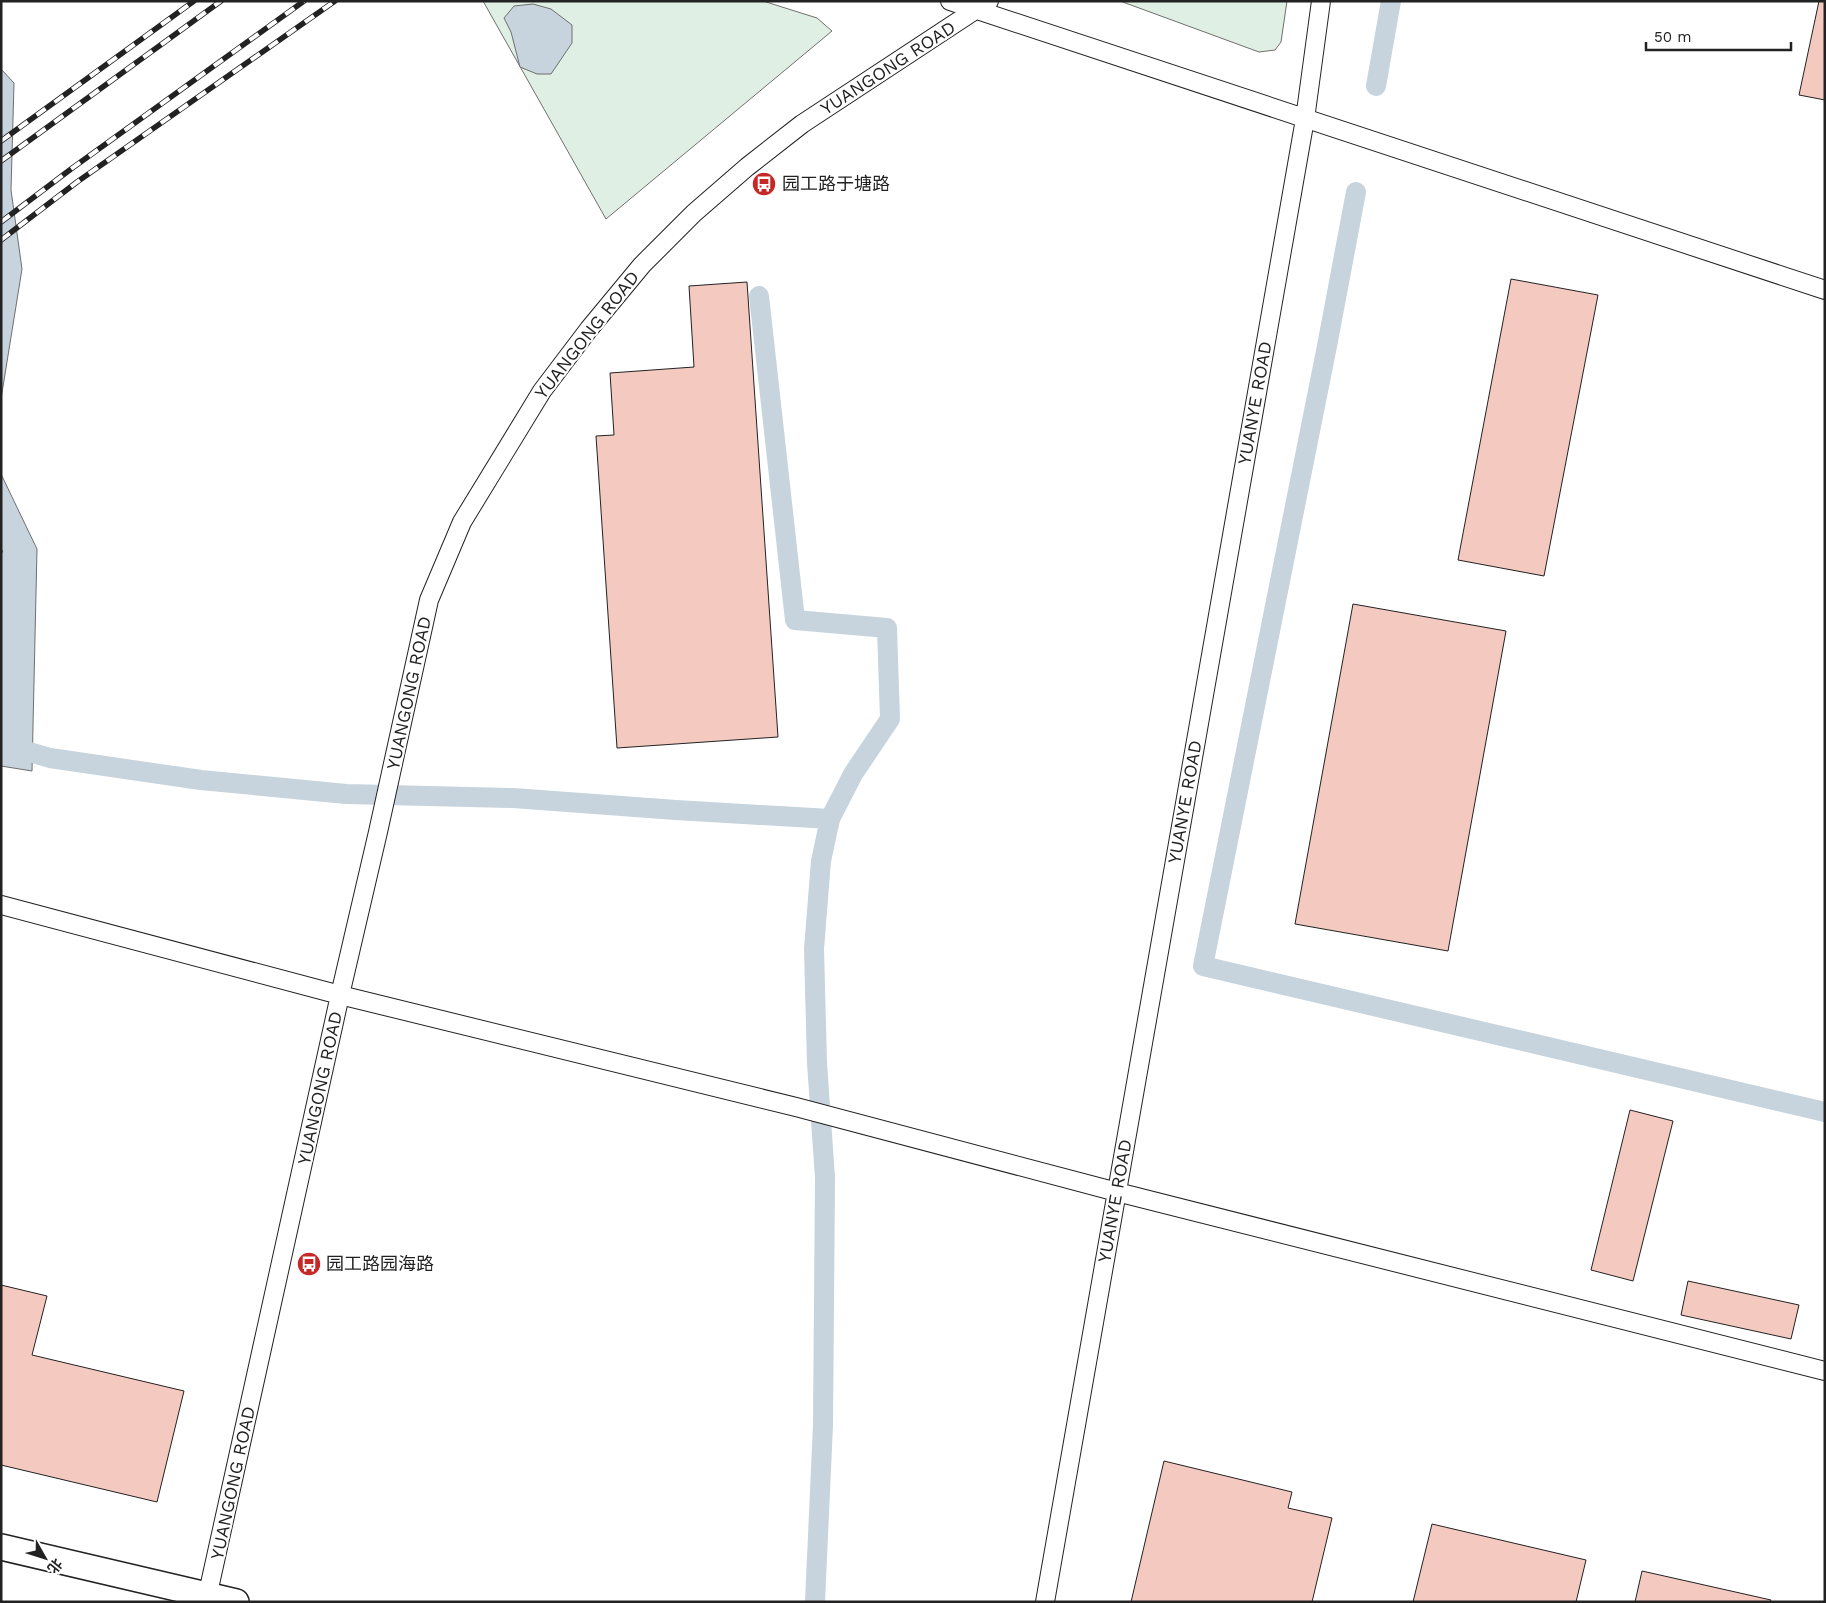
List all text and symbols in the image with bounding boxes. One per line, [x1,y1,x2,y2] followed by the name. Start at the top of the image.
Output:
[816,16,959,119] street label: YUANGONG ROAD
[1646,20,1791,52] scale bar
[1654,28,1691,46] text: 50 m
[751,171,777,197] bus stop icon: 园工路于塘路
[782,173,890,194] place label: 园工路于塘路
[530,267,643,403] street label: YUANGONG ROAD
[1233,340,1276,466] street label: YUANYE ROAD
[382,614,435,772] street label: YUANGONG ROAD
[1163,739,1206,865] street label: YUANYE ROAD
[293,1009,346,1167] street label: YUANGONG ROAD
[1093,1138,1136,1264] street label: YUANYE ROAD
[296,1251,322,1277] bus stop icon: 园工路园海路
[326,1253,434,1274] place label: 园工路园海路
[206,1404,259,1562] street label: YUANGONG ROAD
[20,1533,70,1583] north arrow
[44,1556,66,1577] text: 北

